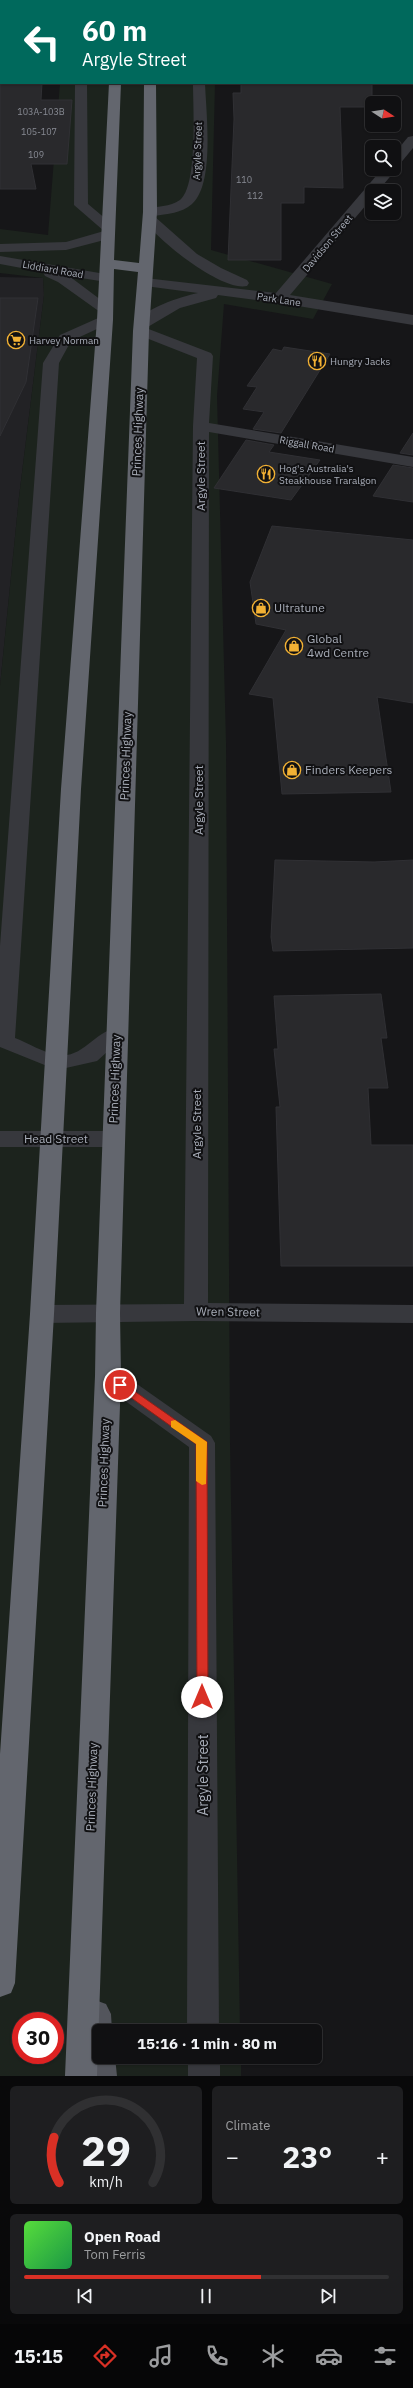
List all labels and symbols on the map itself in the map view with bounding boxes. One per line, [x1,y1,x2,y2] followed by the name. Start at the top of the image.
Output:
[365,96,401,132] north arrow
[17,106,65,117] house number: 103A-103B
[190,121,205,180] street label: Argyle Street
[21,126,57,137] house number: 105-107
[28,149,44,160] house number: 109
[236,174,252,185] house number: 110
[247,190,263,201] house number: 112
[300,212,356,275] street label: Davidson Street
[21,258,84,281] street label: Liddiard Road
[256,290,302,309] street label: Park Lane
[6,330,26,350] supermarket icon: Harvey Norman
[29,334,99,347] place label: Harvey Norman
[307,351,327,371] restaurant icon: Hungry Jacks
[330,355,390,368] place label: Hungry Jacks
[128,387,147,477] street label: Princes Highway
[278,433,335,456] street label: Riggall Road
[193,441,208,511] street label: Argyle Street
[279,462,377,487] place label: Hog's Australia's Steakhouse Traralgon
[256,464,276,484] restaurant icon: Hog's Australia's Steakhouse Traralgon
[251,598,271,618] shop icon: Ultratune
[274,600,325,615] place label: Ultratune
[307,631,370,660] place label: Global 4wd Centre
[284,636,304,656] shop icon: Global 4wd Centre
[116,711,135,801] street label: Princes Highway
[282,760,302,780] shop icon: Finders Keepers
[305,762,393,777] place label: Finders Keepers
[191,765,206,835] street label: Argyle Street
[105,1034,124,1124] street label: Princes Highway
[189,1089,204,1159] street label: Argyle Street
[24,1131,88,1146] street label: Head Street
[196,1303,260,1320] street label: Wren Street
[103,1368,137,1402] pin
[94,1418,113,1508] street label: Princes Highway
[181,1676,223,1718] position arrow
[194,1734,212,1816] street label: Argyle Street
[82,1742,101,1832] street label: Princes Highway
[12,2012,64,2064] speed limit sign: 30

